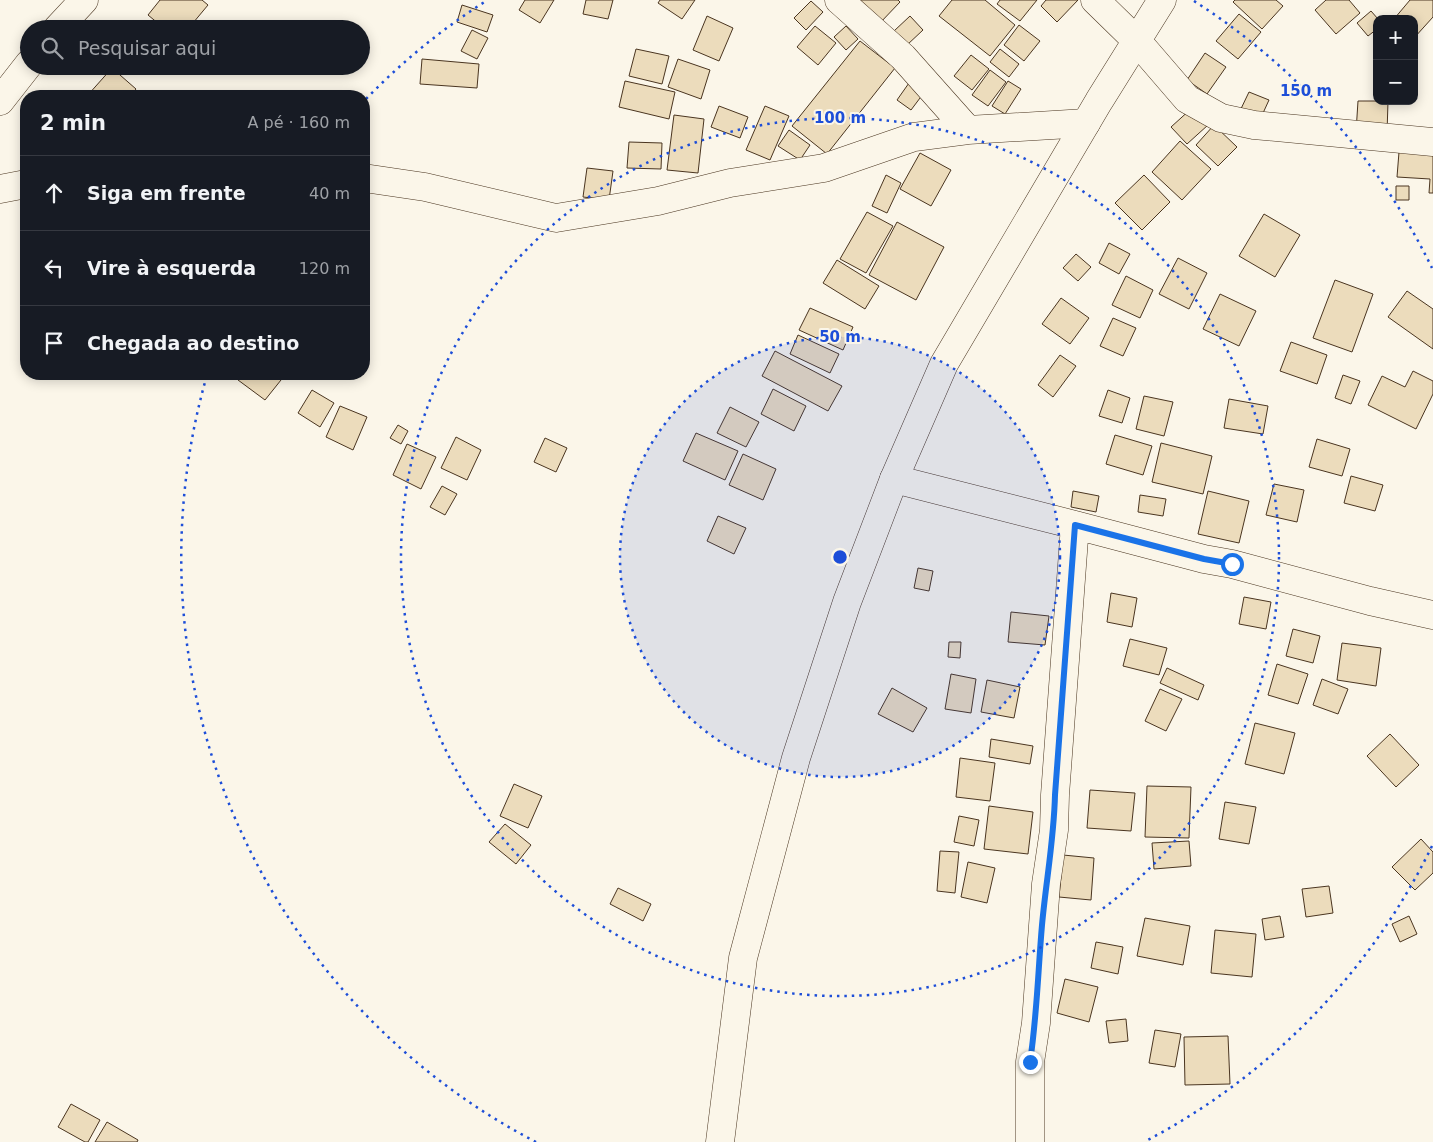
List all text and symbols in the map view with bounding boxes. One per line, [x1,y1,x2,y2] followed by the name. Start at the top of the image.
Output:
[1373,15,1418,105] map controls
[1373,15,1418,60] button: +
[20,20,370,75] search box
[38,34,66,62] icon: search
[78,37,216,59] text: Pesquisar aqui
[1373,60,1418,105] button: −
[1280,82,1332,100] text: 150 m
[814,109,866,127] text: 100 m
[40,111,106,135] text: 2 min
[248,113,350,132] text: A pé · 160 m
[40,179,68,207] icon: ahead
[87,182,246,204] text: Siga em frente
[309,184,350,203] text: 40 m
[40,254,68,282] icon: left
[87,257,256,279] text: Vire à esquerda
[299,259,350,278] text: 120 m
[819,328,861,346] text: 50 m
[40,329,68,357] icon: arrive
[87,332,299,354] text: Chegada ao destino
[831,548,849,566] centre of rings
[1221,553,1244,576] route start
[1019,1051,1042,1074] route end

